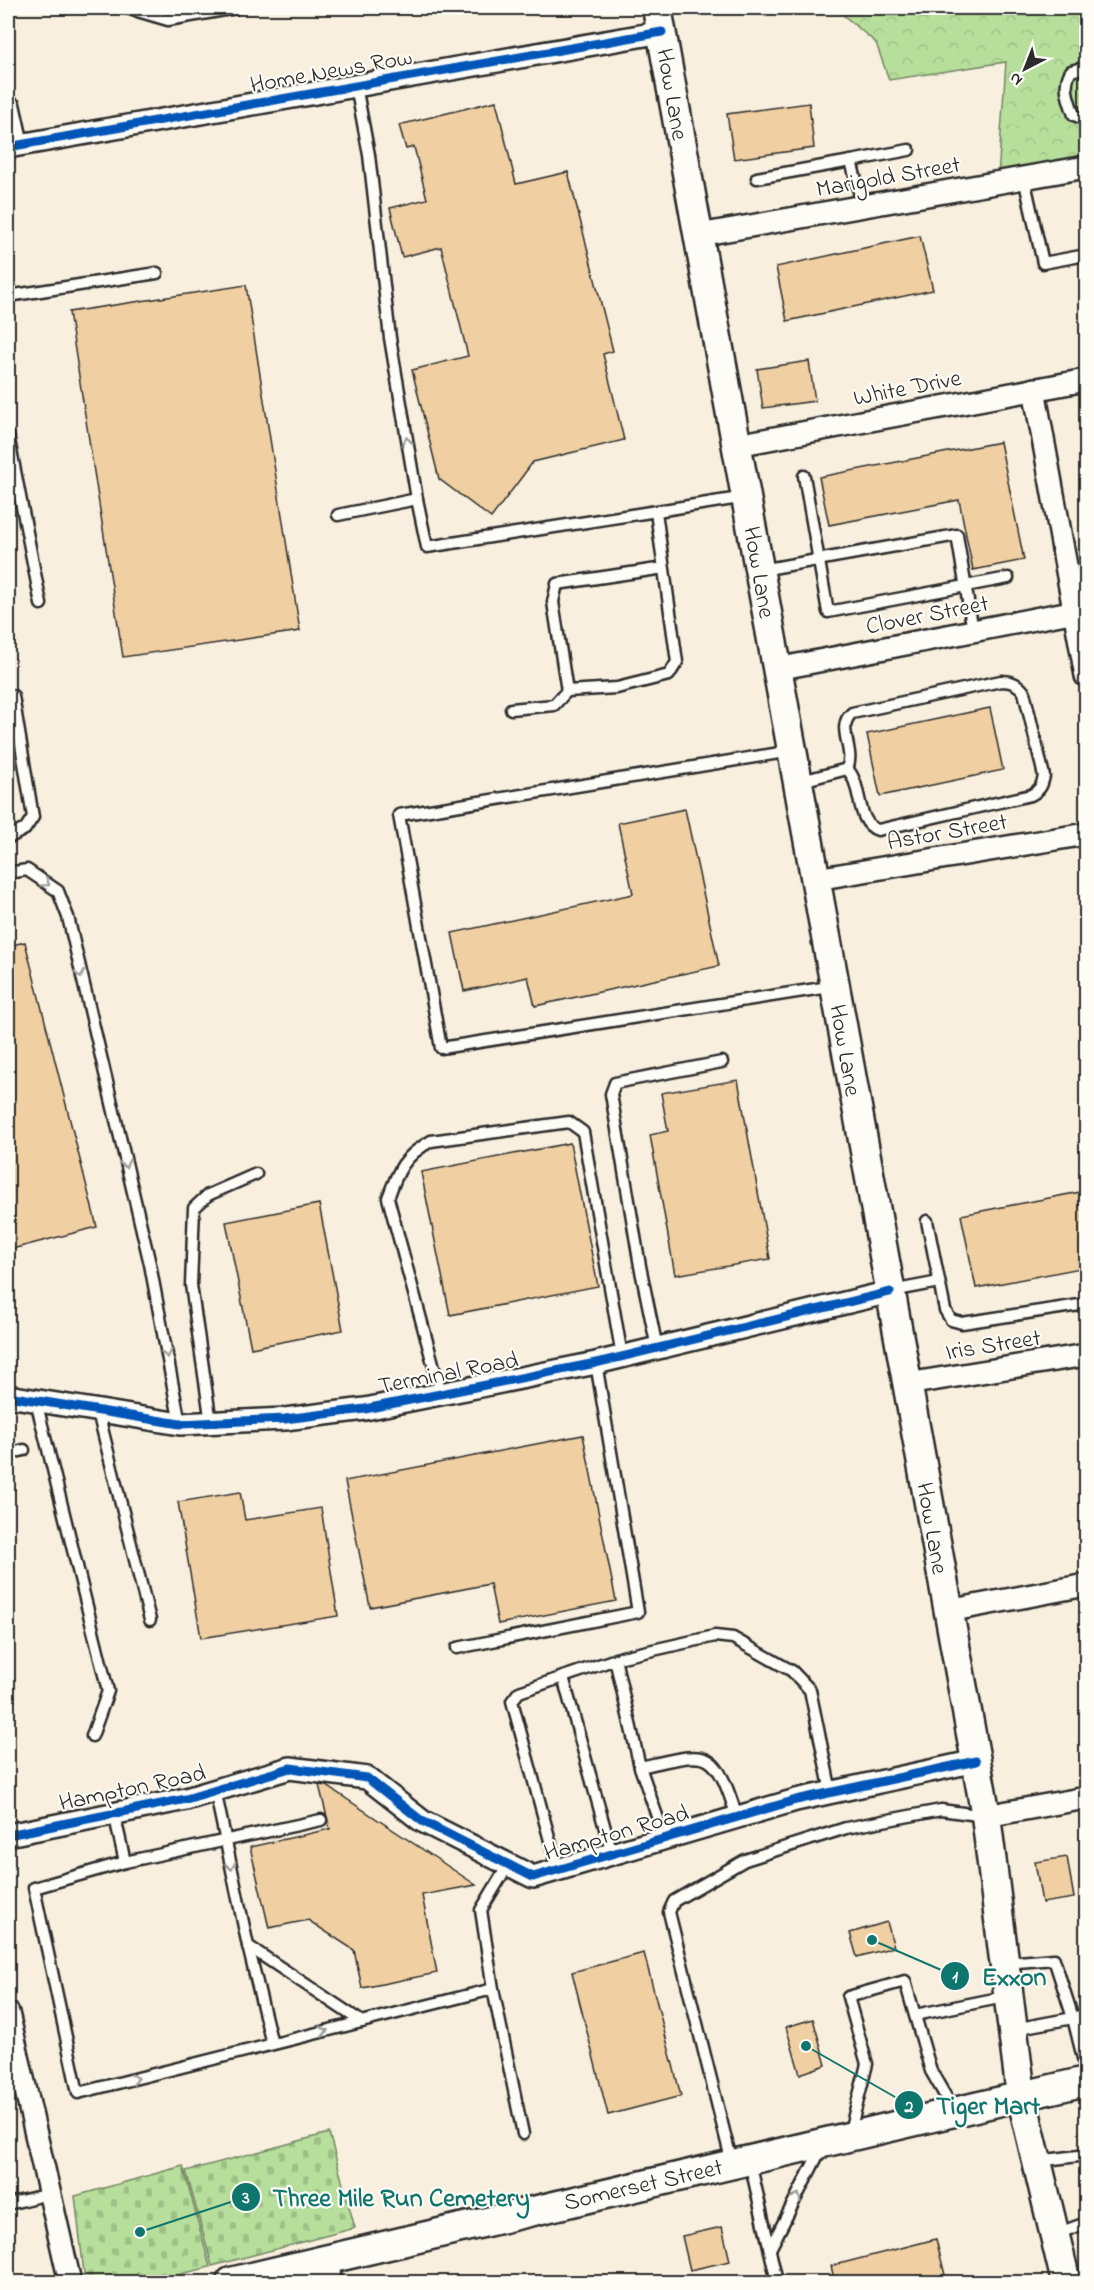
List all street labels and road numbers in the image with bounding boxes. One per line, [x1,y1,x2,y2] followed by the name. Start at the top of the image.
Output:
[248,41,415,104] street label: Home News Row
[645,46,696,143] street label: How Lane
[814,149,963,208] street label: Marigold Street
[851,362,965,417] street label: White Drive
[732,524,783,621] street label: How Lane
[863,587,992,645] street label: Clover Street
[885,806,1010,861] street label: Astor Street
[818,1002,869,1099] street label: How Lane
[943,1322,1044,1371] street label: Iris Street
[375,1344,522,1405] street label: Terminal Road
[905,1480,956,1577] street label: How Lane
[56,1757,210,1822] street label: Hampton Road
[540,1797,694,1872] street label: Hampton Road
[561,2151,727,2222] street label: Somerset Street

